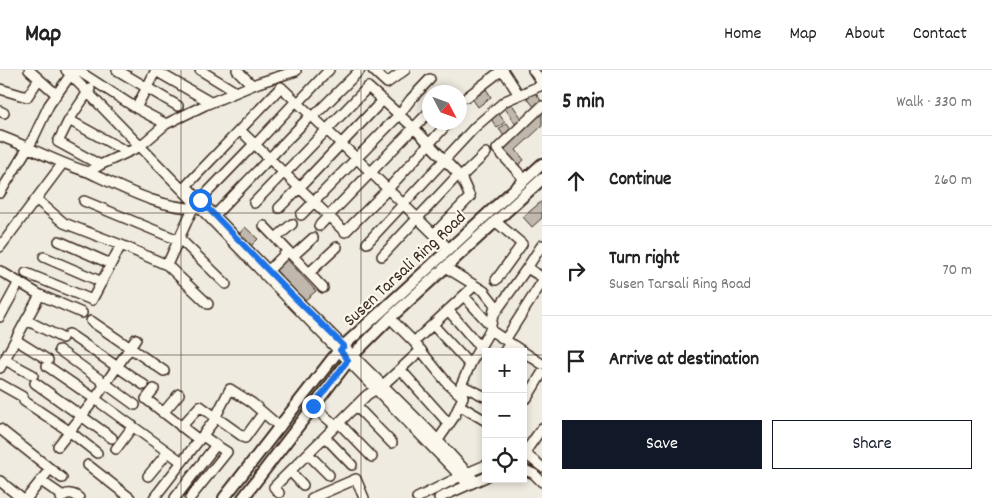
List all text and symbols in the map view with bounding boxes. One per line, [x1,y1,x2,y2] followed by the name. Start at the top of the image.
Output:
[25,18,61,52] text: Map
[724,22,761,47] text: Home
[789,22,817,47] text: Map
[845,22,885,47] text: About
[913,22,967,47] text: Contact
[422,85,467,130] north arrow
[562,88,605,118] text: 5 min
[896,91,972,114] text: Walk · 330 m
[562,167,590,195] icon: ahead
[609,167,671,194] text: Continue
[934,169,972,192] text: 260 m
[189,189,212,212] route start
[339,206,473,333] street label: Susen Tarsali Ring Road
[609,246,680,273] text: Turn right
[562,257,590,285] icon: right
[942,259,972,282] text: 70 m
[609,273,751,296] text: Susen Tarsali Ring Road
[562,347,590,375] icon: arrive
[609,347,759,374] text: Arrive at destination
[482,348,527,483] map controls
[482,348,527,393] button: +
[482,393,527,438] button: −
[302,395,325,418] route end
[562,420,762,469] button: Save
[772,420,972,469] button: Share
[482,438,527,483] button: locate

